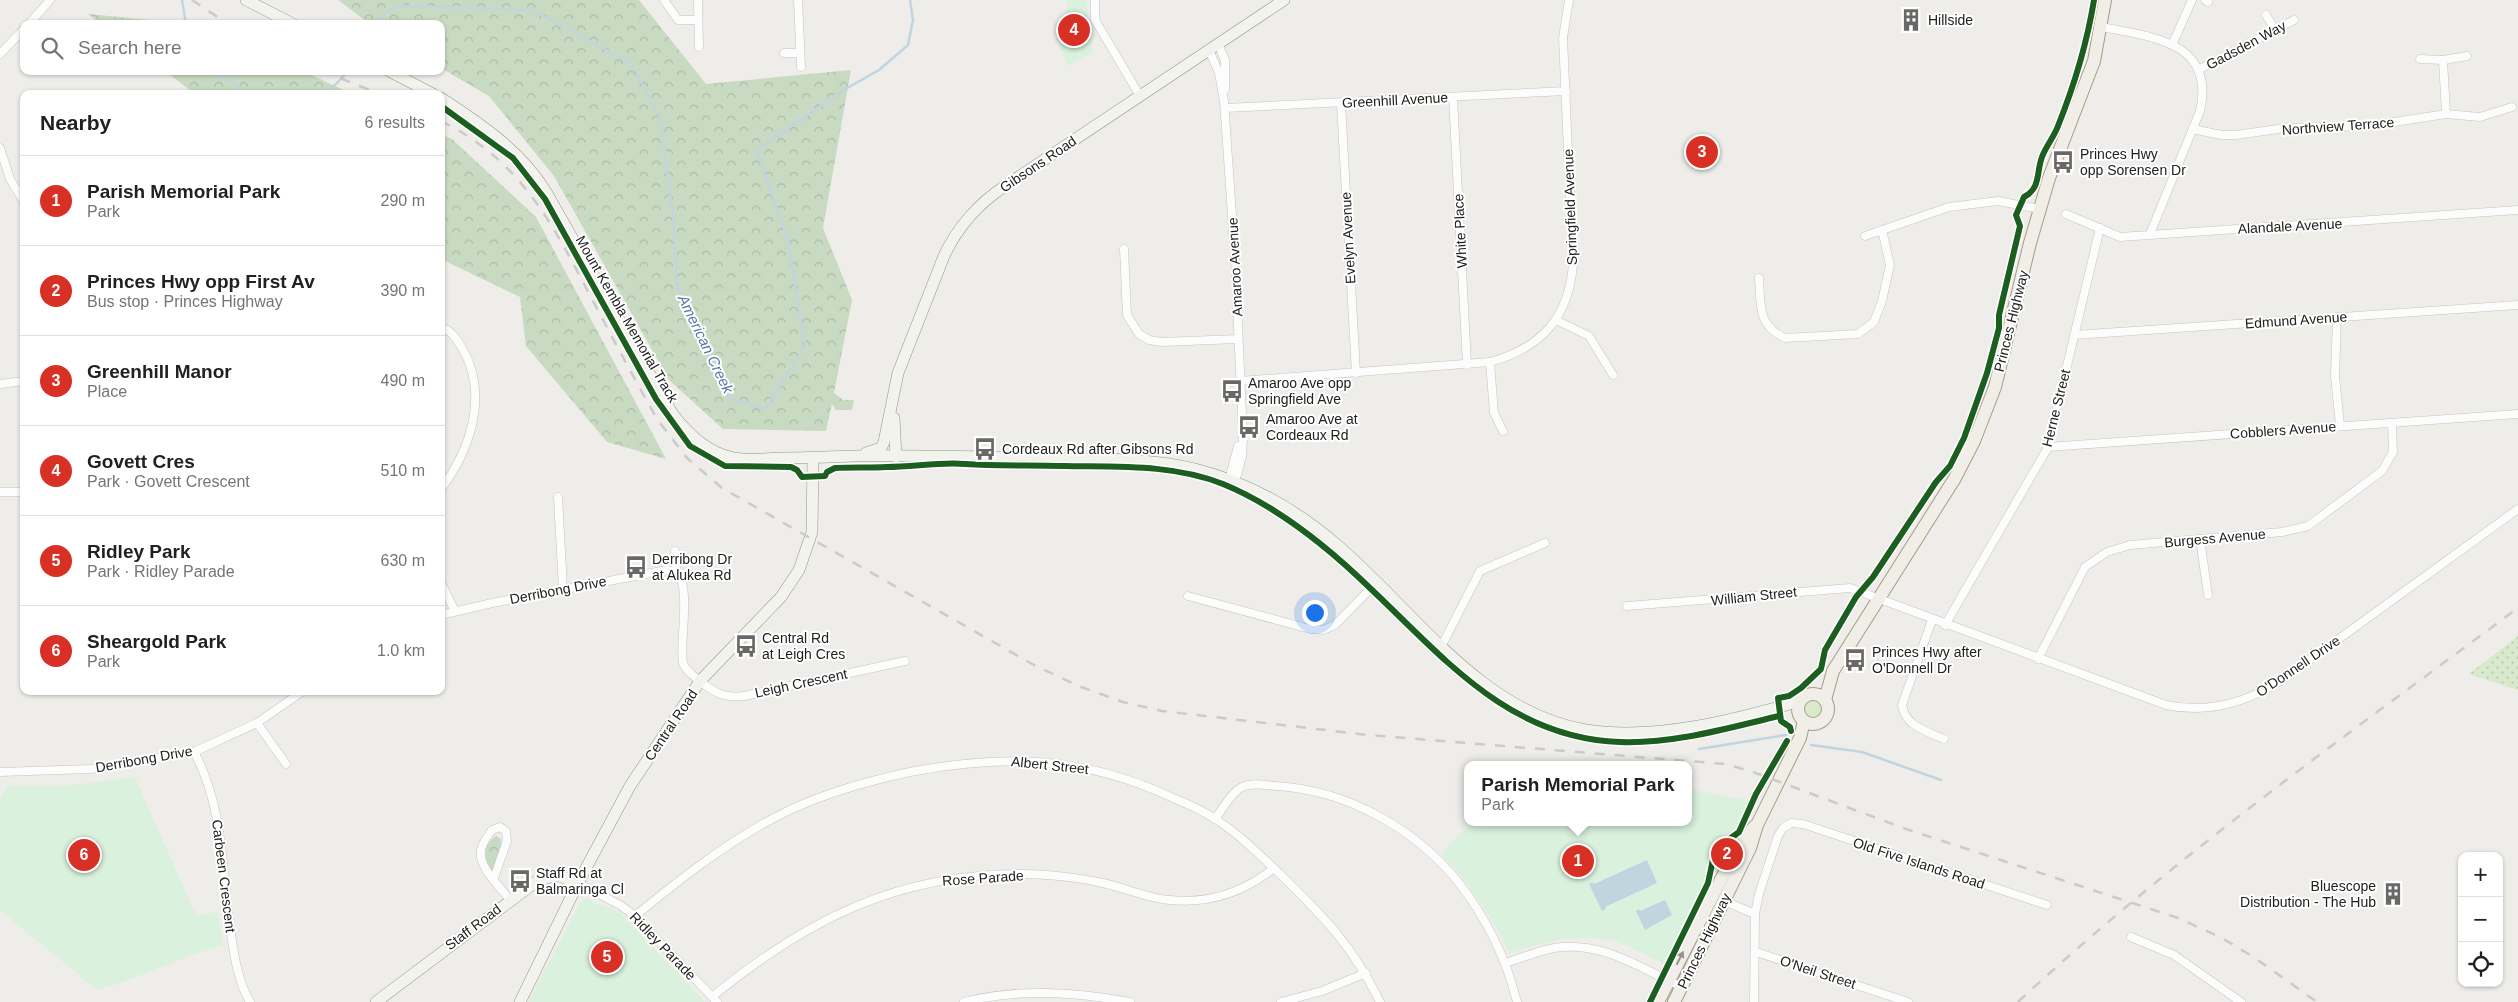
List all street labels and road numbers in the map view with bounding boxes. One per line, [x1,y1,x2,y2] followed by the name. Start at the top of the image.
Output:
[2203,17,2289,73] street label: Gadsden Way
[1341,89,1449,111] street label: Greenhill Avenue
[2281,114,2395,138] street label: Northview Terrace
[997,133,1079,195] street label: Gibsons Road
[1560,148,1580,265] street label: Springfield Avenue
[1338,191,1358,285] street label: Evelyn Avenue
[1450,193,1470,269] street label: White Place
[2237,215,2343,237] street label: Alandale Avenue
[1224,217,1246,317] street label: Amaroo Avenue
[573,233,682,406] street label: Mount Kembla Memorial Track
[1991,268,2031,374] street label: Princes Highway
[2244,308,2348,332] street label: Edmund Avenue
[2039,367,2073,448] street label: Herne Street
[2229,418,2337,442] street label: Cobblers Avenue
[2164,526,2267,550] street label: Burgess Avenue
[508,573,608,607] street label: Derribong Drive
[1710,584,1798,608] street label: William Street
[2253,632,2343,700] street label: O'Donnell Drive
[753,665,849,701] street label: Leigh Crescent
[641,686,701,764] street label: Central Road
[94,743,194,775] street label: Derribong Drive
[1010,753,1090,777] street label: Albert Street
[209,819,239,933] street label: Carbeen Crescent
[1851,834,1987,892] street label: Old Five Islands Road
[942,867,1025,889] street label: Rose Parade
[1674,891,1734,991] street label: Princes Highway
[442,901,504,953] street label: Staff Road
[627,909,699,983] street label: Ridley Parade
[1778,952,1858,992] street label: O'Neil Street

